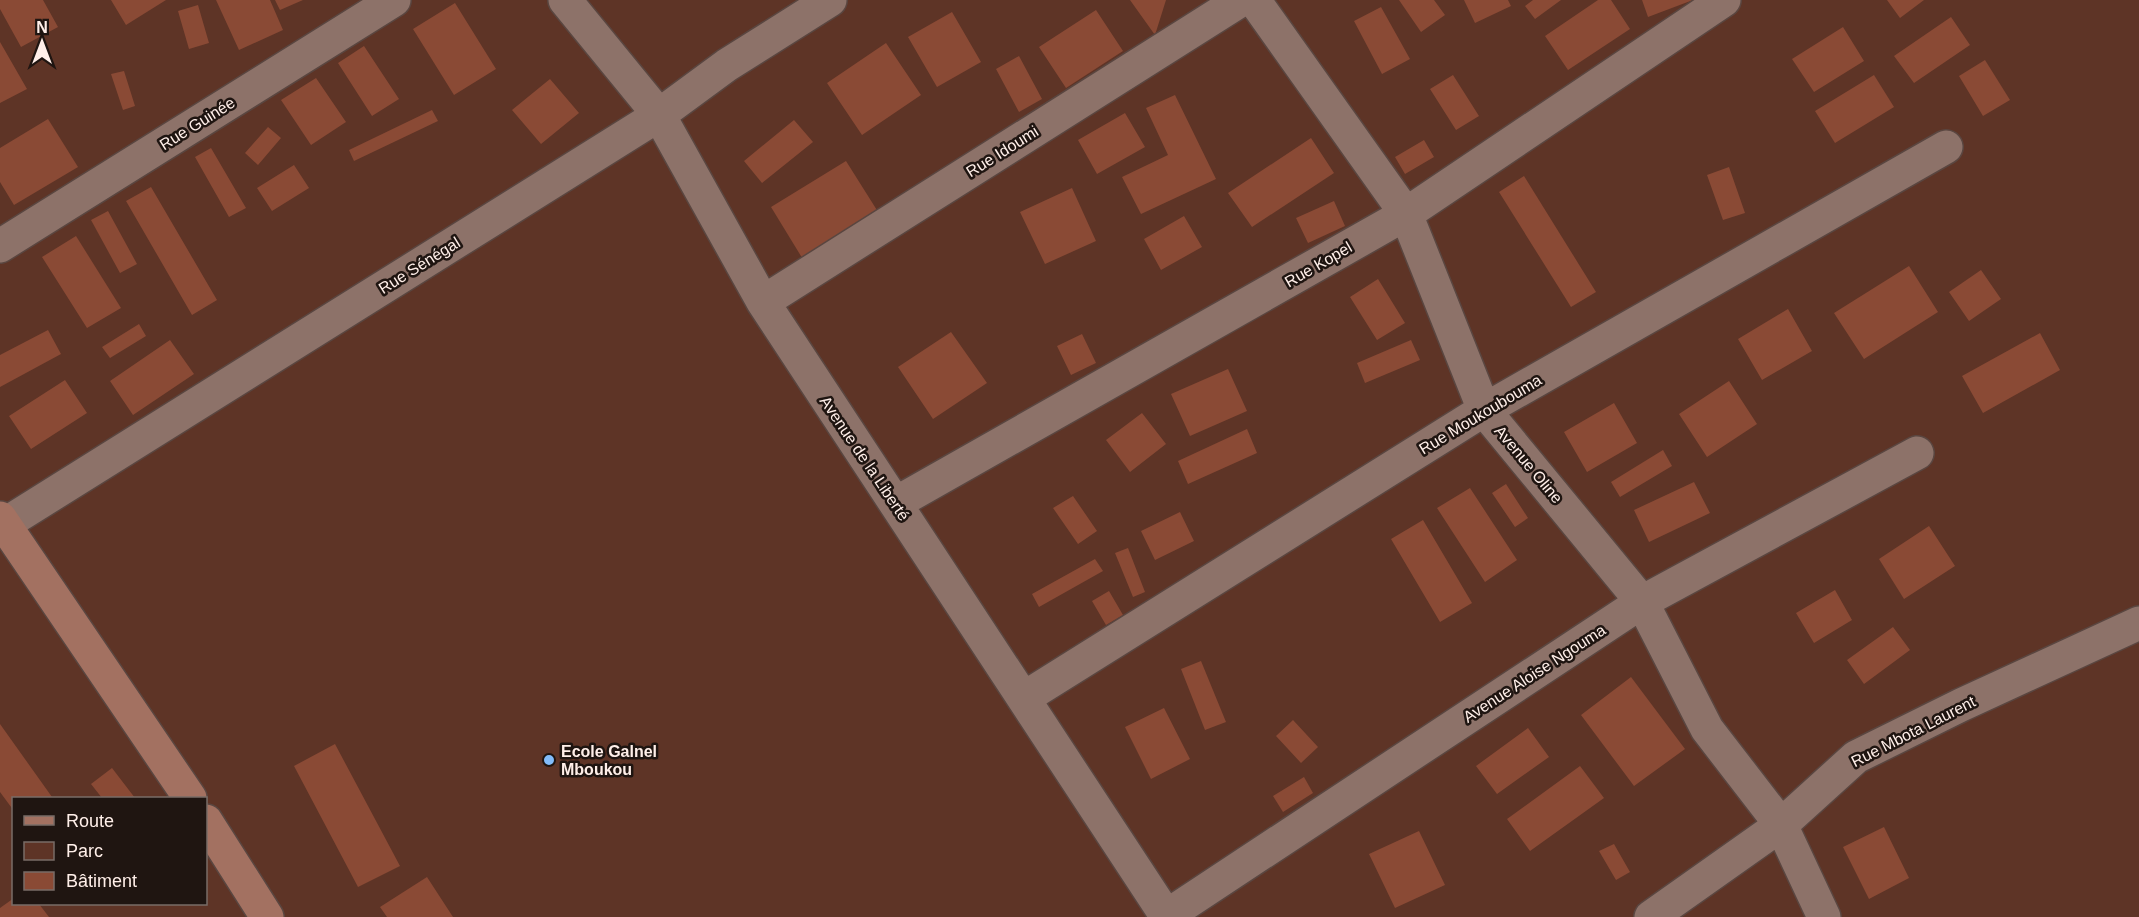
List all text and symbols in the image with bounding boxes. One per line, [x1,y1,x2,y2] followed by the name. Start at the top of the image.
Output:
[12,12,72,72] north arrow
[36,19,48,36] text: N
[157,94,238,153] street label: Rue Guinée
[963,123,1041,180] street label: Rue Idoumi
[376,234,463,297] street label: Rue Sénégal
[1282,238,1355,290] street label: Rue Kopel
[1416,371,1545,458] street label: Rue Moukoubouma
[817,393,913,524] street label: Avenue de la Liberté
[1491,422,1566,507] street label: Avenue Oline
[1460,621,1609,726] street label: Avenue Aloise Ngouma
[1848,693,1979,770] street label: Rue Mbota Laurent
[561,743,657,778] place label: Ecole Galnel Mboukou
[542,753,556,767] marker: Ecole Galnel Mboukou
[12,797,207,905] legend
[66,811,114,831] text: Route
[66,841,103,861] text: Parc
[66,871,137,891] text: Bâtiment

